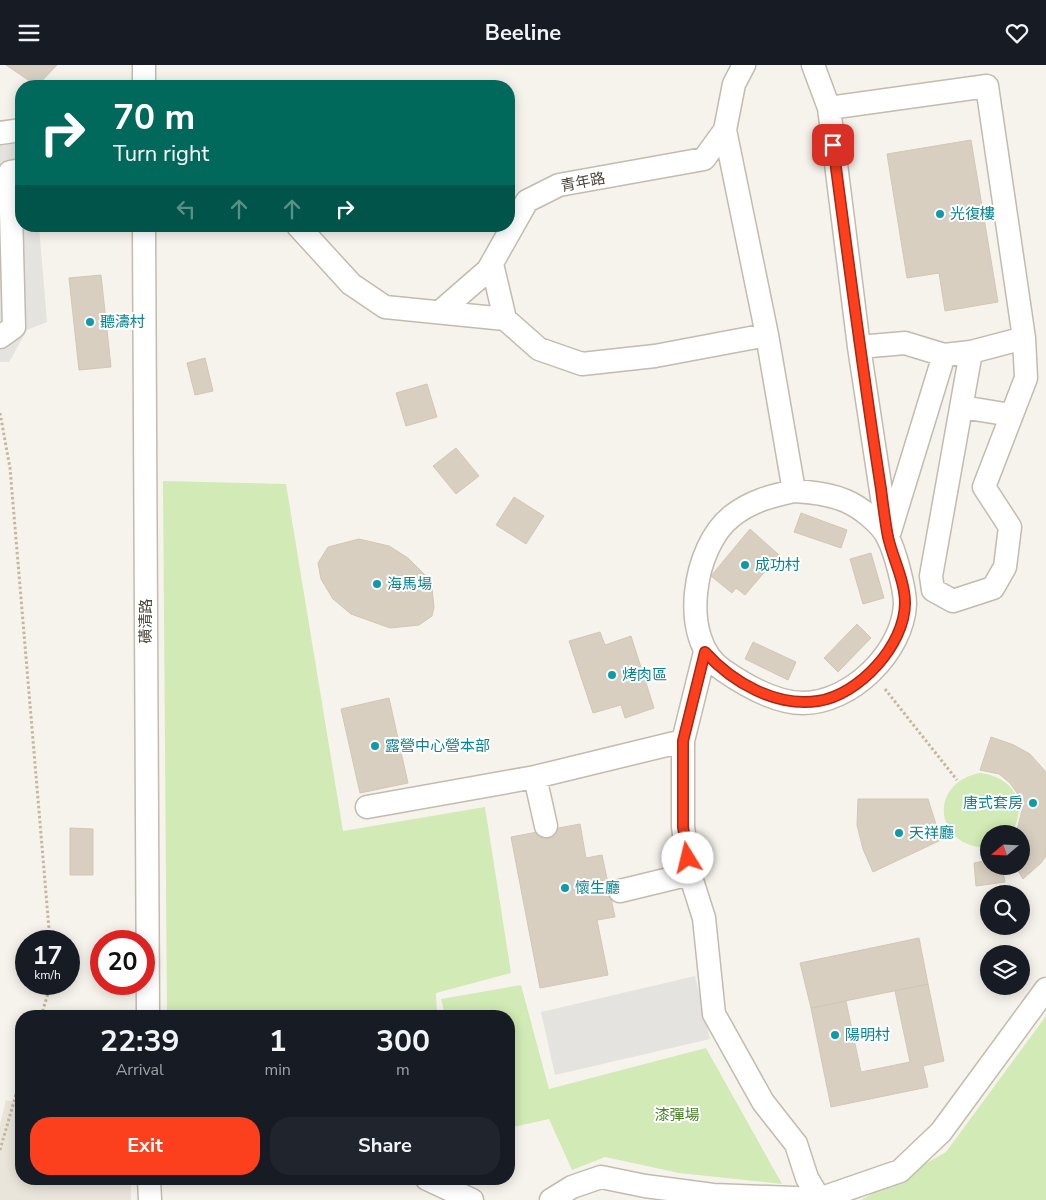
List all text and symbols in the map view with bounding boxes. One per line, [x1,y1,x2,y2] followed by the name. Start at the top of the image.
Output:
[485,18,561,48] text: Beeline
[15,19,43,47] icon: menu
[1003,19,1031,47] icon: heart
[113,94,195,141] text: 70 m
[30,100,95,165] icon: right
[812,124,854,166] pin
[819,131,847,159] icon: arrive
[113,139,209,169] text: Turn right
[559,168,607,196] street label: 青年路
[172,195,200,223] icon: left
[225,195,253,223] icon: ahead
[278,195,306,223] icon: ahead
[331,195,359,223] icon: right
[950,204,995,224] place label: 光復樓
[934,208,946,220] marker: 光復樓
[100,312,145,332] place label: 聽濤村
[84,316,96,328] marker: 聽濤村
[755,555,800,575] place label: 成功村
[739,559,751,571] marker: 成功村
[387,574,432,594] place label: 海馬場
[371,578,383,590] marker: 海馬場
[136,598,156,644] street label: 磺清路
[622,665,667,685] place label: 烤肉區
[606,669,618,681] marker: 烤肉區
[385,736,490,756] place label: 露營中心營本部
[369,740,381,752] marker: 露營中心營本部
[963,793,1023,813] place label: 唐式套房
[1027,797,1039,809] marker: 唐式套房
[909,823,954,843] place label: 天祥廳
[980,825,1030,875] north arrow
[980,825,1030,995] map controls
[893,827,905,839] marker: 天祥廳
[661,831,713,883] position arrow
[575,878,620,898] place label: 懷生廳
[559,882,571,894] marker: 懷生廳
[980,885,1030,935] button: search
[90,930,155,995] speed limit sign: 20
[32,939,63,973] text: 17
[980,945,1030,995] button: layers
[34,967,61,983] text: km/h
[100,1021,179,1062] text: 22:39
[269,1021,287,1062] text: 1
[376,1021,430,1062] text: 300
[845,1025,890,1045] place label: 陽明村
[829,1029,841,1041] marker: 陽明村
[116,1059,164,1081] text: Arrival
[264,1059,291,1081] text: min
[396,1059,410,1081] text: m
[654,1105,700,1125] park label: 漆彈場
[30,1117,260,1175] button: Exit
[270,1117,500,1175] button: Share

